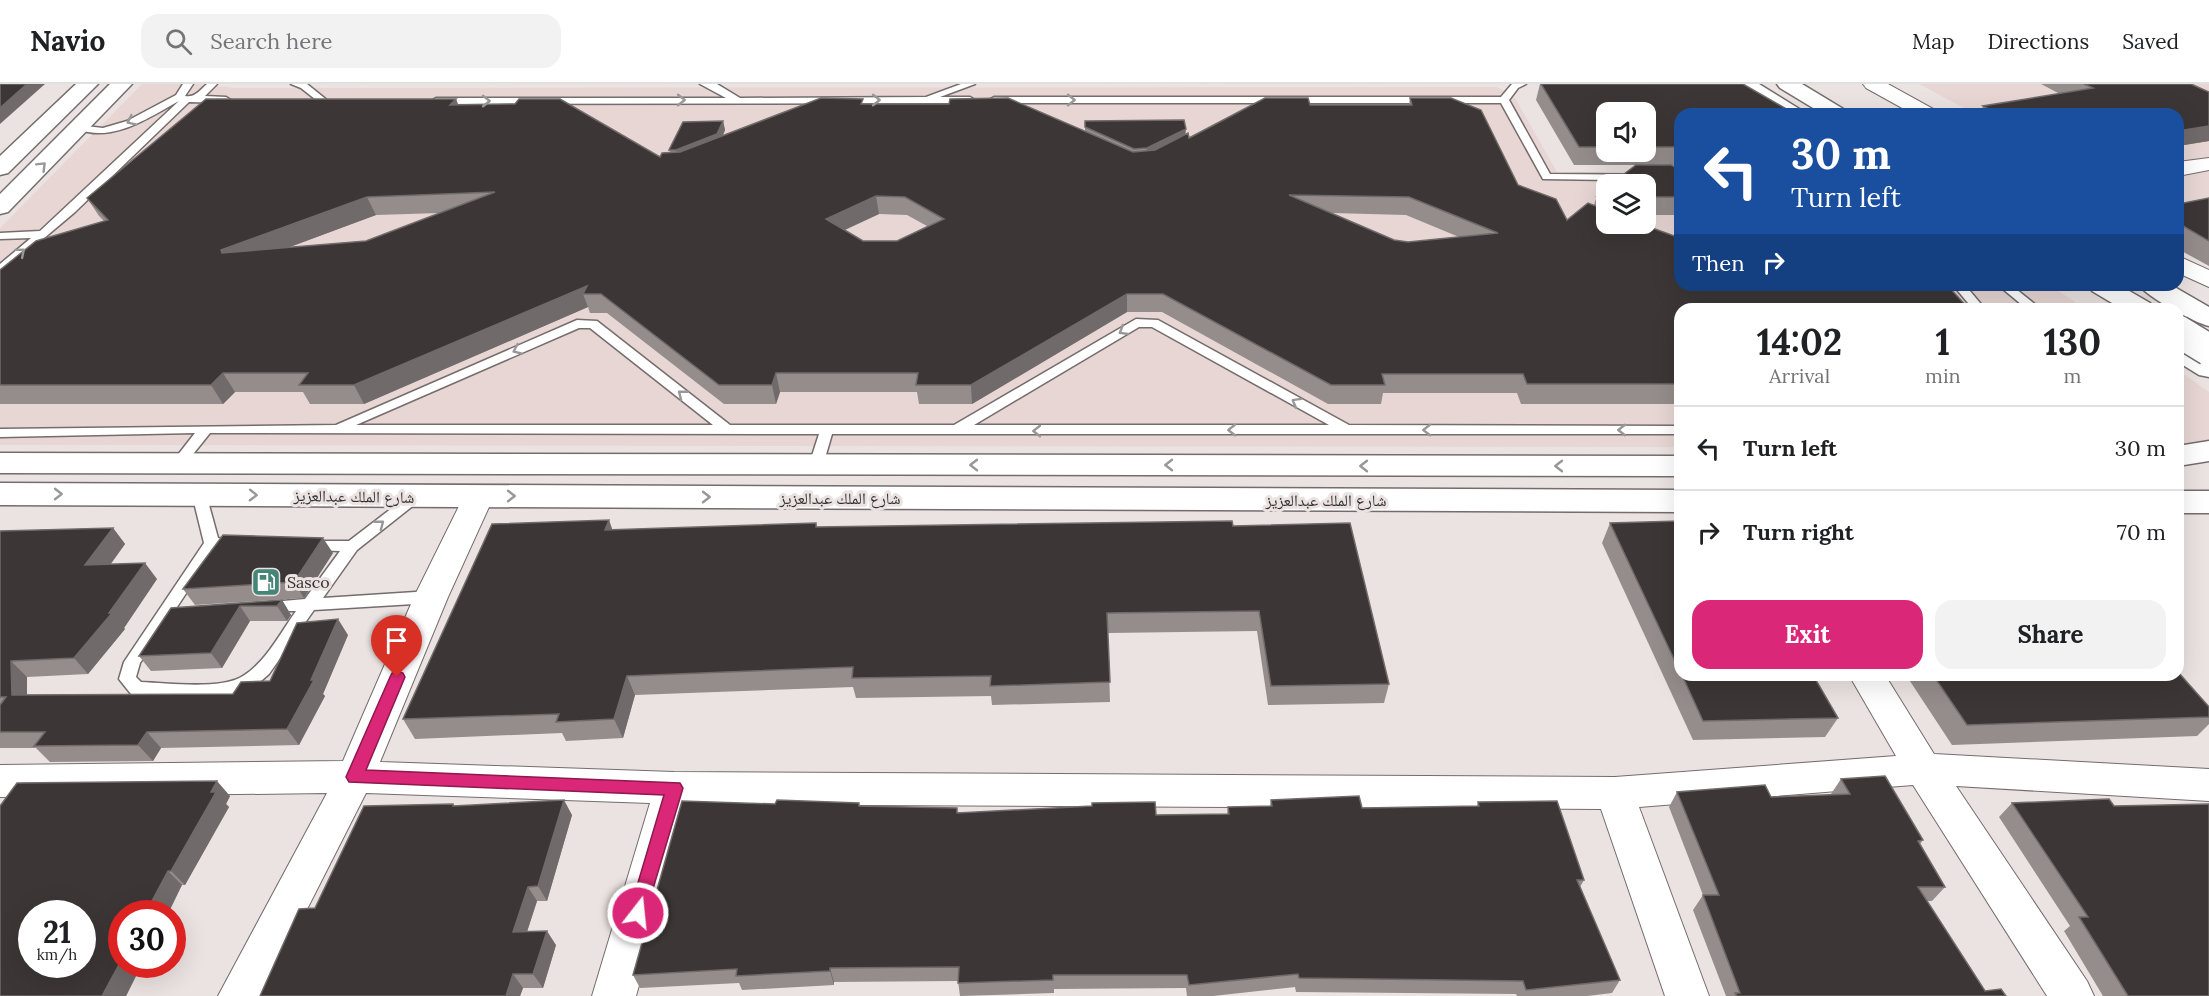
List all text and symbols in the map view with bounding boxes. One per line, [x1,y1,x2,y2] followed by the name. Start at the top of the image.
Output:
[141,14,561,68] search box
[30,23,105,59] text: Navio
[162,25,195,58] icon: search
[210,27,332,55] text: Search here
[1912,28,1955,55] text: Map
[1988,28,2089,55] text: Directions
[2122,28,2179,55] text: Saved
[677,94,686,106] one-way arrow
[872,94,881,106] one-way arrow
[1067,94,1076,106] one-way arrow
[482,95,491,107] one-way arrow
[1596,102,1656,234] map controls
[1596,102,1656,162] button: sound
[126,114,137,126] one-way arrow
[1791,127,1891,181] text: 30 m
[1692,132,1770,210] icon: left
[34,163,45,174] one-way arrow
[1596,174,1656,234] button: layers
[1791,180,1901,214] text: Turn left
[1757,246,1790,279] icon: right
[14,248,25,259] one-way arrow
[1692,249,1745,277] text: Then
[1757,319,1842,365] text: 14:02
[1936,319,1950,365] text: 1
[2043,319,2101,365] text: 130
[1119,324,1129,335] one-way arrow
[512,343,523,355] one-way arrow
[1769,363,1830,388] text: Arrival
[1925,363,1961,388] text: min
[2063,363,2081,388] text: m
[678,390,689,401] one-way arrow
[1291,398,1302,409] one-way arrow
[1227,424,1236,436] one-way arrow
[1422,424,1431,436] one-way arrow
[1617,424,1626,436] one-way arrow
[1032,425,1041,437] one-way arrow
[1692,432,1725,465] icon: left
[1743,434,1837,462] text: Turn left
[2115,434,2166,462] text: 30 m
[969,459,978,471] one-way arrow
[1164,459,1173,471] one-way arrow
[1359,460,1368,472] one-way arrow
[1554,460,1563,472] one-way arrow
[292,485,415,508] street label: شارع الملك عبدالعزيز
[54,488,63,500] one-way arrow
[779,488,900,509] street label: شارع الملك عبدالعزيز
[249,489,258,501] one-way arrow
[507,490,516,502] one-way arrow
[1265,490,1386,511] street label: شارع الملك عبدالعزيز
[702,491,711,503] one-way arrow
[1692,516,1725,549] icon: right
[1743,518,1854,546] text: Turn right
[2117,518,2166,546] text: 70 m
[374,520,385,531] one-way arrow
[250,566,282,598] fuel station icon: Sasco
[287,572,330,592] place label: Sasco
[1692,600,1923,669] button: Exit
[1935,600,2166,669] button: Share
[371,615,422,677] pin
[380,624,413,657] icon: arrive
[606,881,670,945] position arrow
[108,900,186,978] speed limit sign: 30
[43,913,71,951] text: 21
[37,945,77,964] text: km/h

